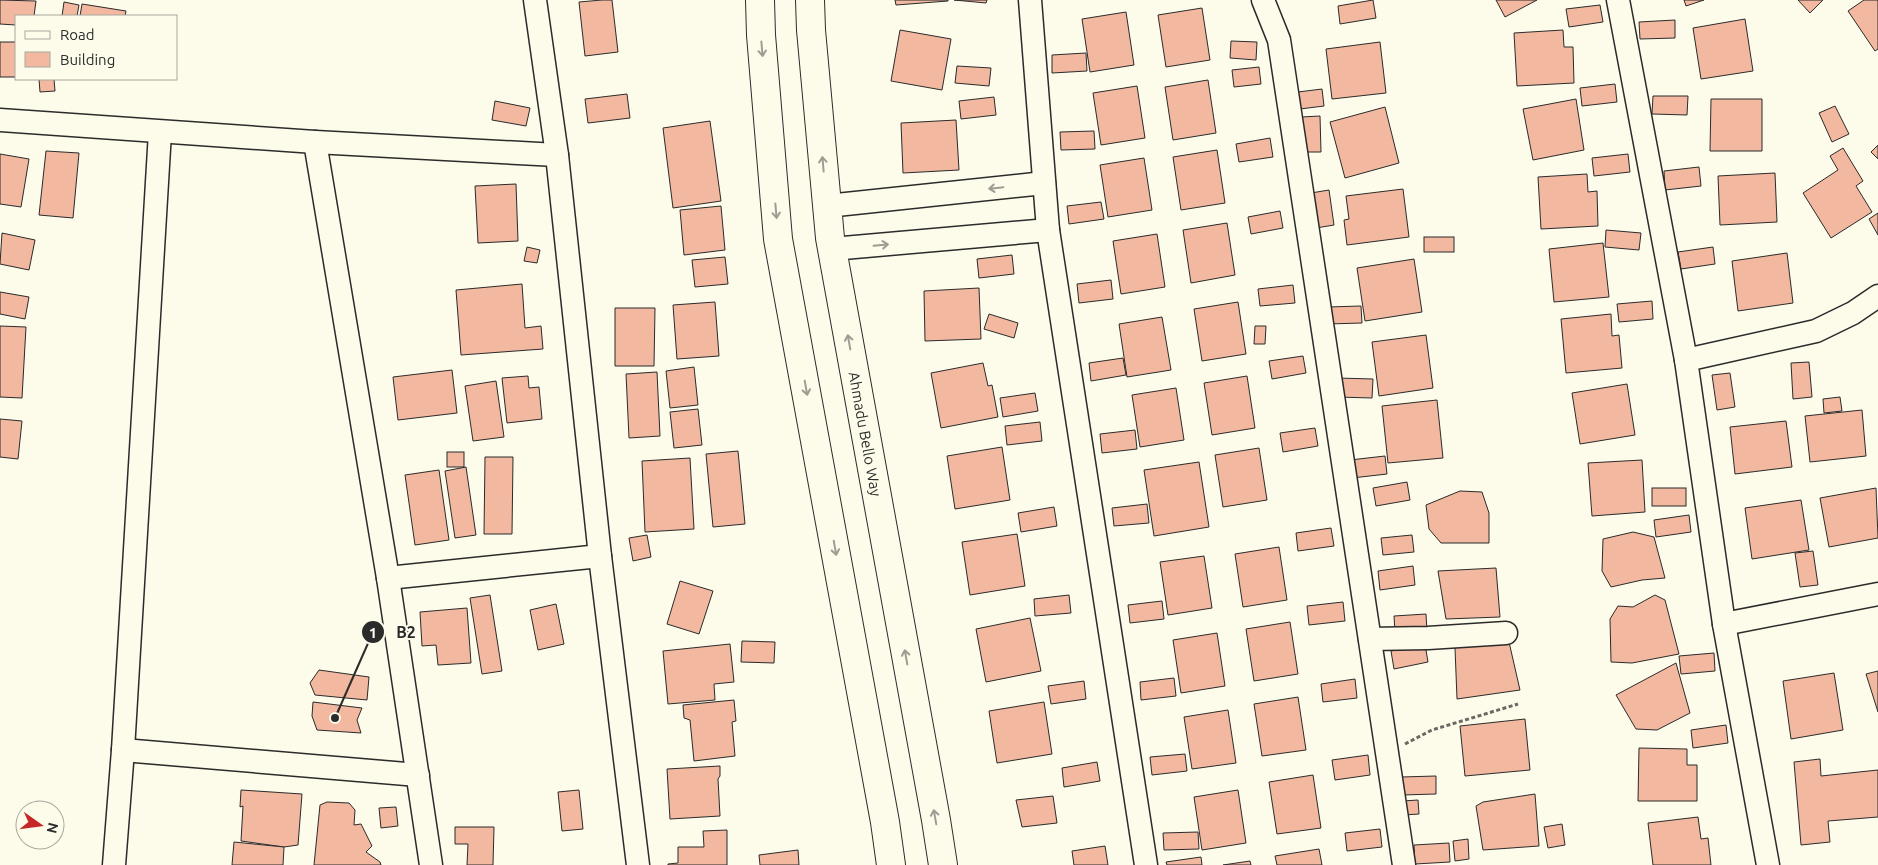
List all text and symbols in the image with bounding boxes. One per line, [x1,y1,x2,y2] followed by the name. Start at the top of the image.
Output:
[15,15,178,80] legend
[60,26,95,43] text: Road
[758,40,767,56] one-way arrow
[60,51,115,68] text: Building
[819,156,828,172] one-way arrow
[988,183,1004,193] one-way arrow
[771,202,781,218] one-way arrow
[873,240,889,250] one-way arrow
[844,334,854,350] one-way arrow
[846,370,885,498] street label: Ahmadu Bello Way
[801,380,811,396] one-way arrow
[830,540,840,556] one-way arrow
[361,617,426,648] callout: B2
[396,623,416,641] text: B2
[369,624,377,641] text: 1
[901,649,911,665] one-way arrow
[15,800,65,850] north arrow
[930,809,940,825] one-way arrow
[44,821,62,835] text: N

